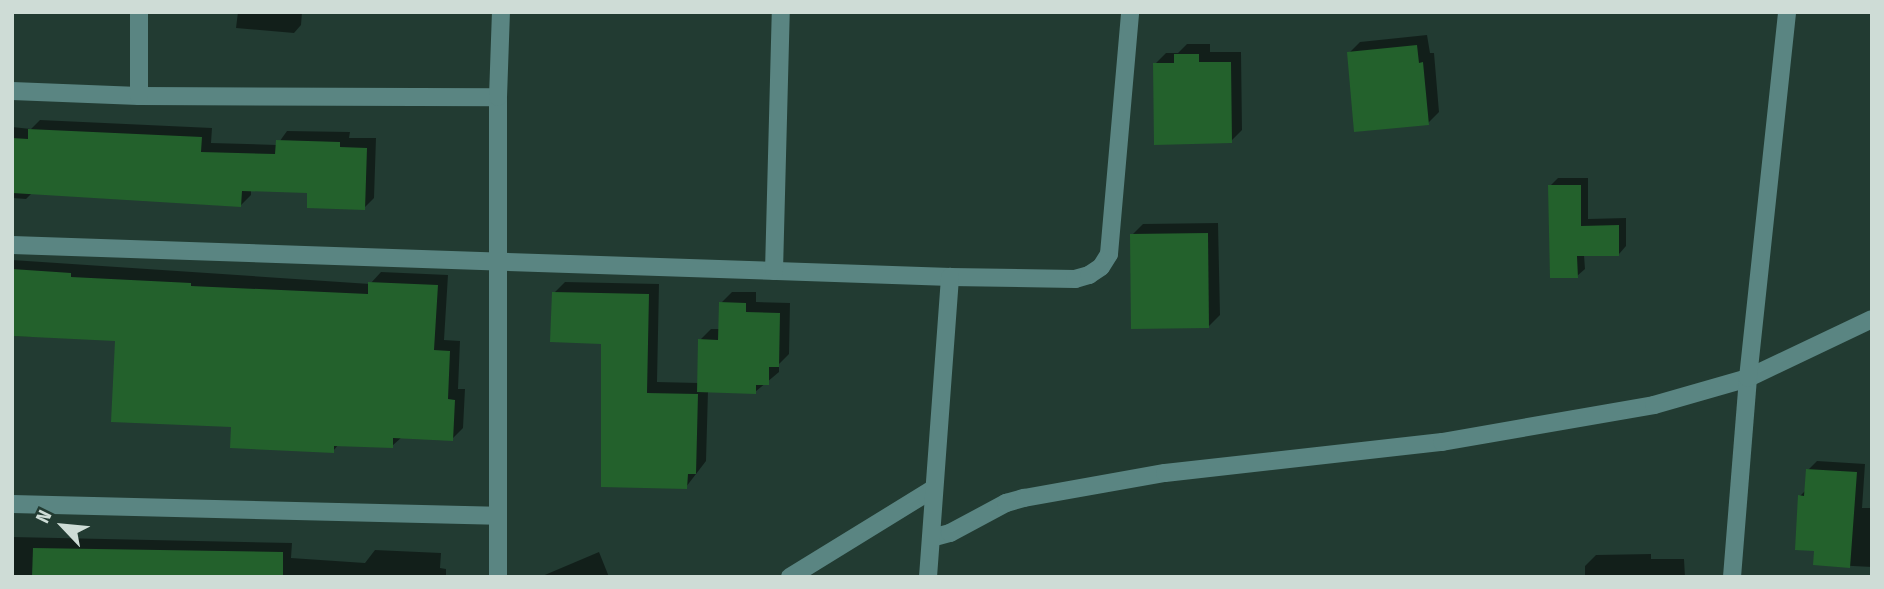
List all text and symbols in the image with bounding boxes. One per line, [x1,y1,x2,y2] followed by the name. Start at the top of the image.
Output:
[28,491,98,561] north arrow
[31,506,57,527] text: N

